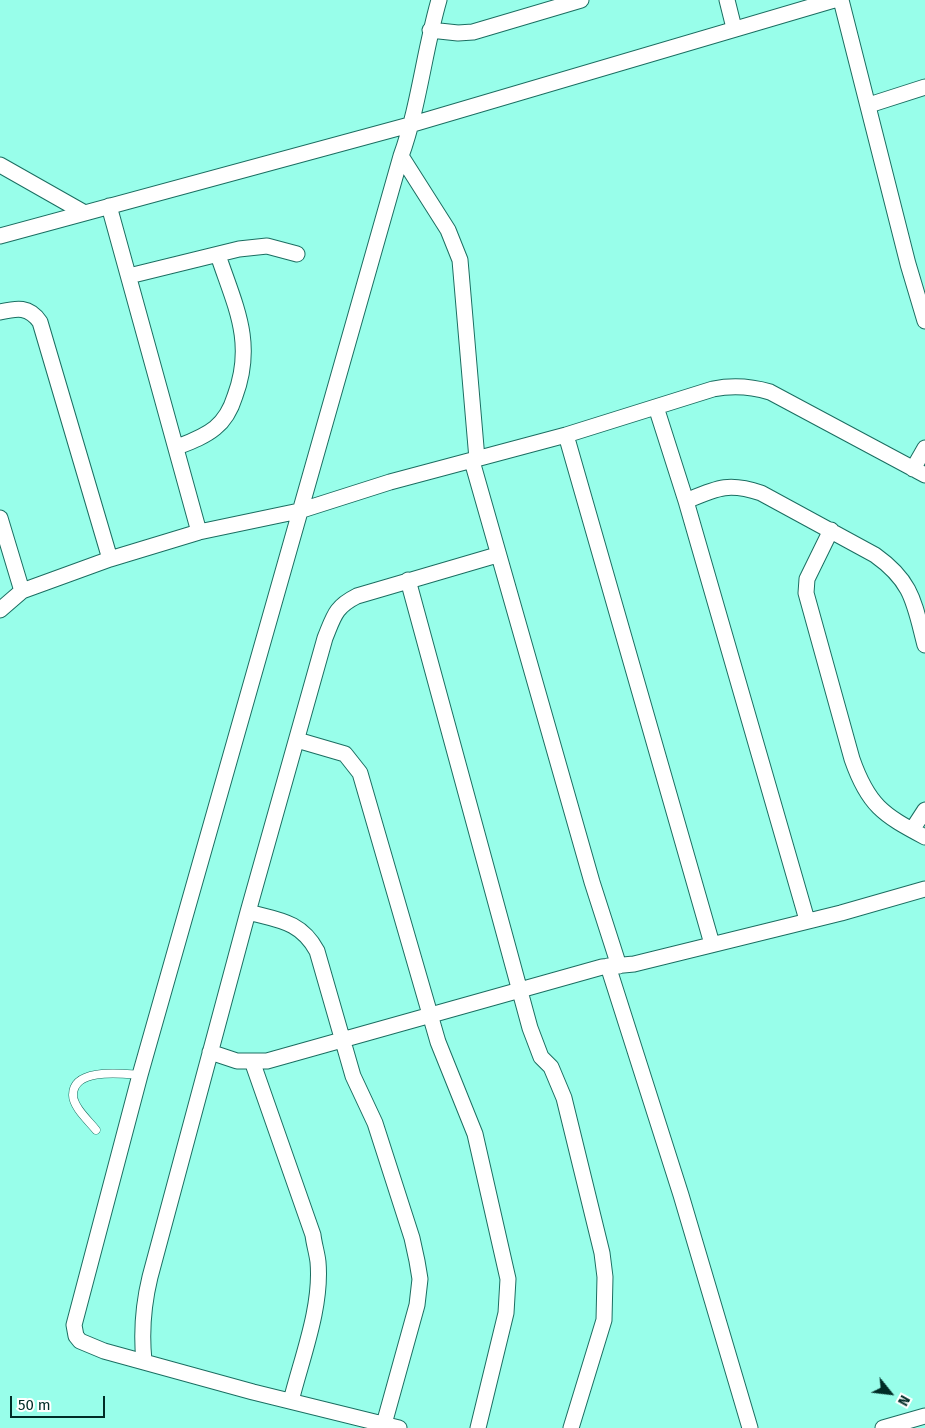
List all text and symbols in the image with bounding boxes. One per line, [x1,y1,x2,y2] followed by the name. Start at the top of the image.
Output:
[865,1368,915,1418] north arrow
[12,1386,108,1418] scale bar
[894,1392,913,1409] text: N
[18,1396,51,1414] text: 50 m

